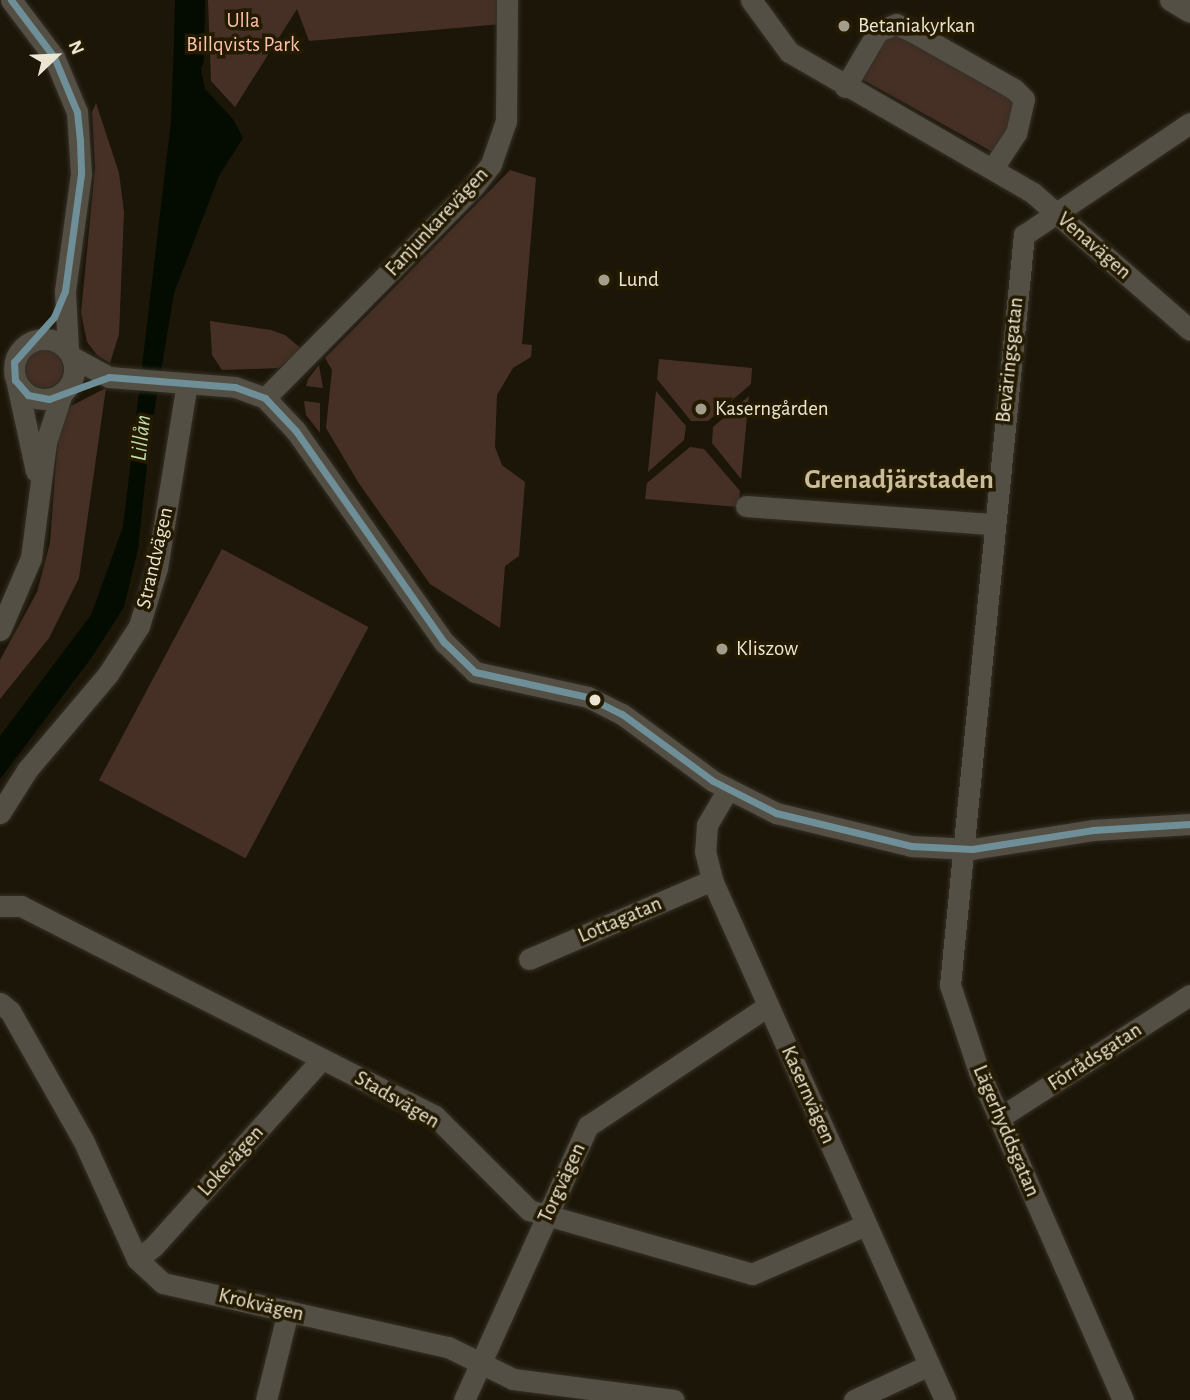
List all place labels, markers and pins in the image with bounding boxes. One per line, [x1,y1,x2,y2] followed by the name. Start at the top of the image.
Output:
[858,13,975,39] place label: Betaniakyrkan
[836,18,852,34] marker: Betaniakyrkan
[618,267,659,293] place label: Lund
[596,272,612,288] marker: Lund
[715,396,829,422] place label: Kaserngården
[693,401,709,417] marker: Kaserngården
[736,636,798,662] place label: Kliszow
[714,641,730,657] marker: Kliszow
[588,693,602,707] unlabelled marker

